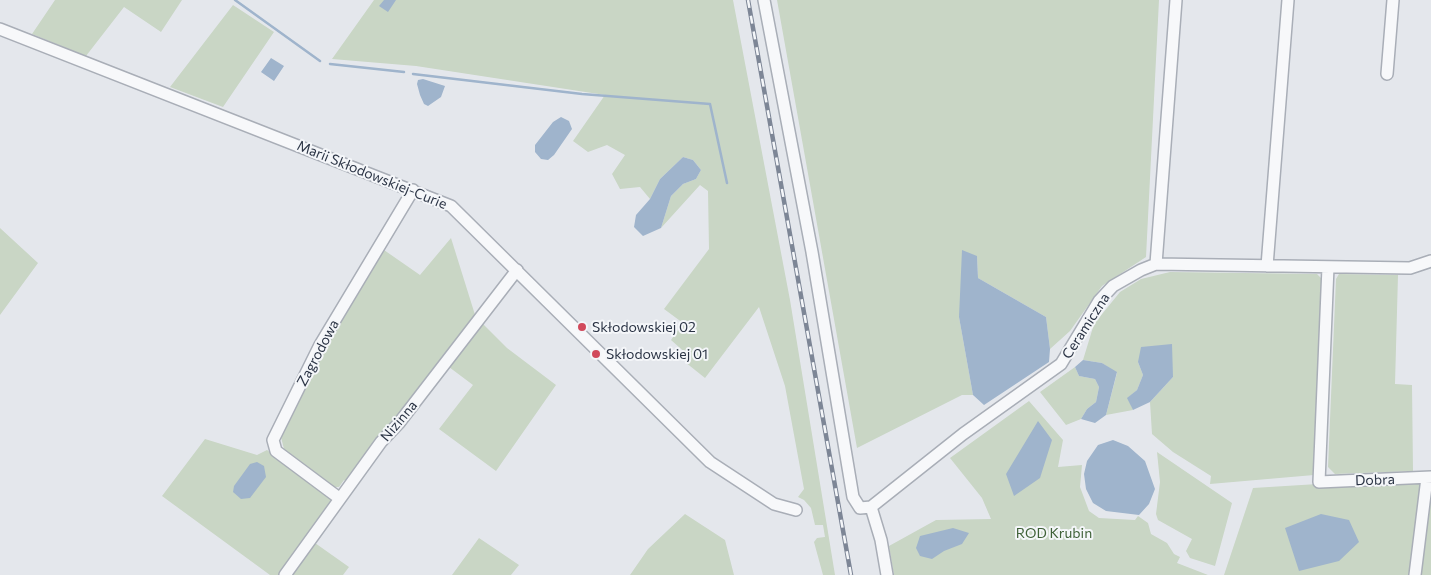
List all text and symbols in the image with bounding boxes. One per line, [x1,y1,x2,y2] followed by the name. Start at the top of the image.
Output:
[295,137,449,213] street label: Marii Skłodowskiej-Curie
[1059,290,1113,362] street label: Ceramiczna
[294,317,342,389] street label: Zagrodowa
[592,319,696,335] place label: Skłodowskiej 02
[576,321,588,333] marker: Skłodowskiej 02
[606,346,708,362] place label: Skłodowskiej 01
[590,348,602,360] marker: Skłodowskiej 01
[377,397,421,445] street label: Nizinna
[1355,471,1395,489] street label: Dobra
[1016,525,1092,541] park label: ROD Krubin

